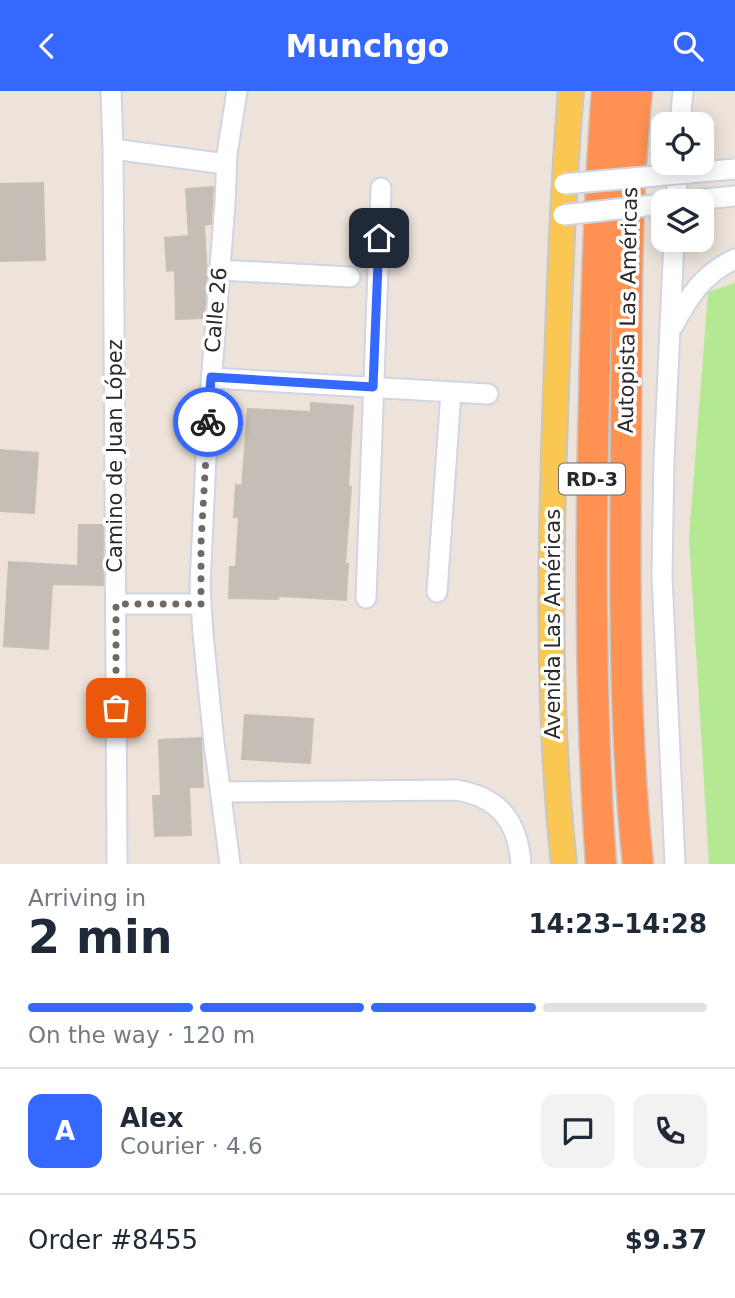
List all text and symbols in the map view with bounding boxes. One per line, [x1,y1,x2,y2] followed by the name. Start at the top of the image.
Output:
[28,27,66,65] icon: back
[285,27,450,65] text: Munchgo
[669,27,707,65] icon: search
[651,112,714,252] map controls
[651,112,714,175] button: locate
[614,187,642,433] street label: Autopista Las Américas
[651,189,714,252] button: layers
[349,208,409,268] pin
[360,219,398,257] icon: home
[200,266,232,354] street label: Calle 26
[103,339,127,573] street label: Camino de Juan López
[173,387,243,457] courier
[189,403,227,441] icon: bike
[559,463,625,495] road number: RD-3
[541,509,565,739] street label: Avenida Las Américas
[86,678,146,738] pin
[97,689,135,727] icon: bag
[28,885,146,911] text: Arriving in
[528,909,707,939] text: 14:23–14:28
[28,910,172,964] text: 2 min
[28,1022,255,1048] text: On the way · 120 m
[541,1094,615,1168] button: chat
[633,1094,707,1168] button: phone
[120,1103,183,1133] text: Alex
[55,1116,75,1146] text: A
[120,1133,263,1159] text: Courier · 4.6
[28,1225,198,1255] text: Order #8455
[625,1225,707,1255] text: $9.37

